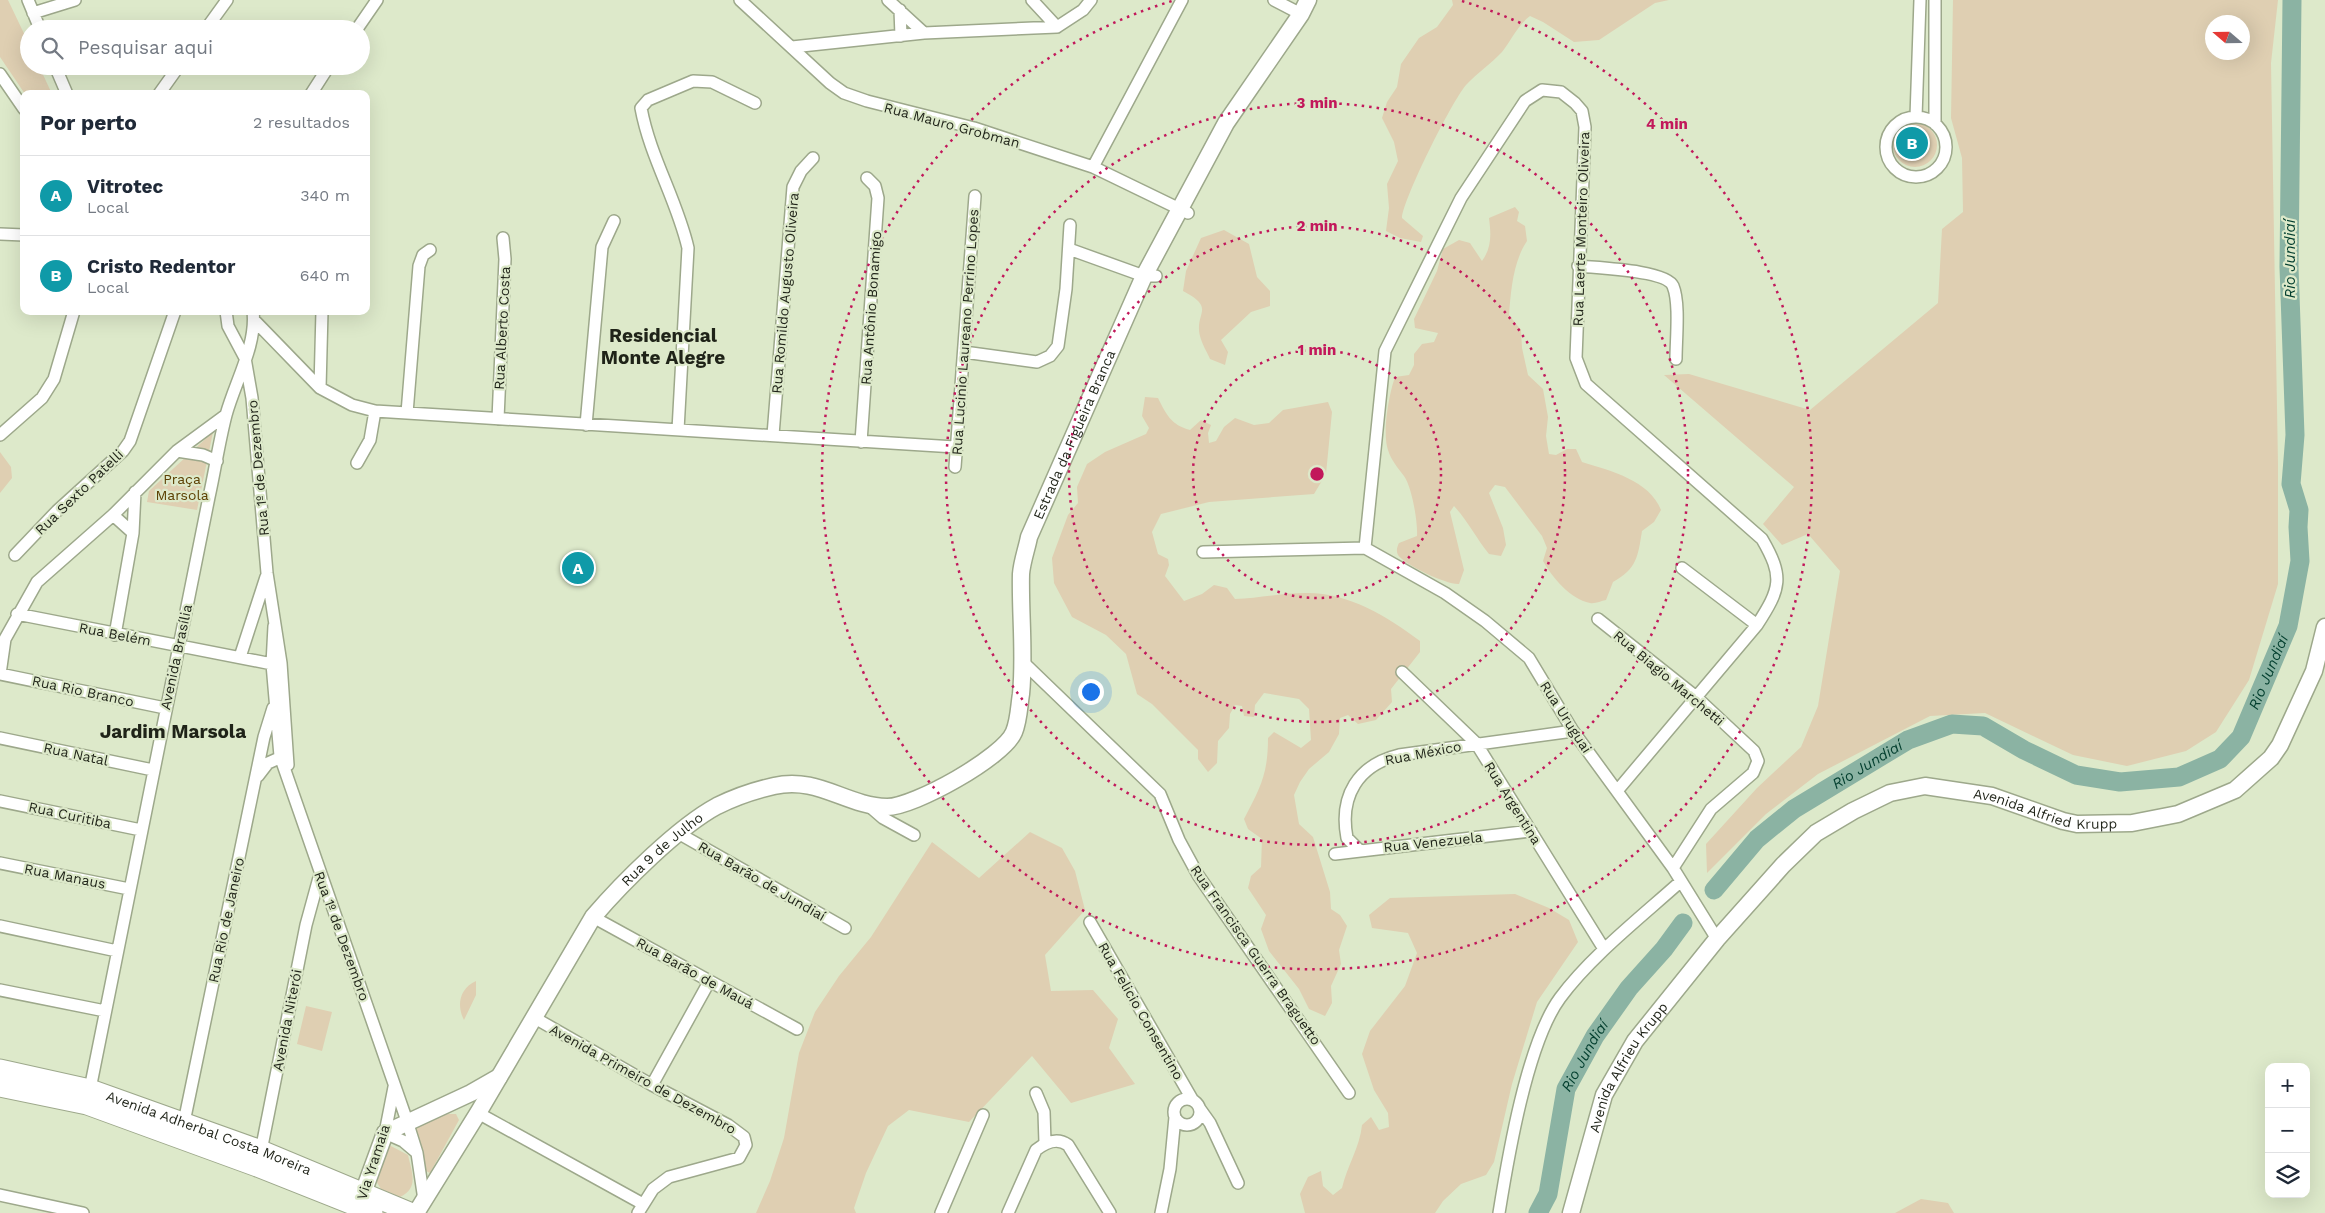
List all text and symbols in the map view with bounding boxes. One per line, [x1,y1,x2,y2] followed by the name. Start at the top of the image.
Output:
[2205,15,2250,60] north arrow
[20,20,370,75] search box
[38,34,66,62] icon: search
[78,36,213,59] text: Pesquisar aqui
[1297,94,1337,112] text: 3 min
[882,99,1022,151] street label: Rua Mauro Grobman
[40,110,137,135] text: Por perto
[253,113,350,132] text: 2 resultados
[1646,115,1688,133] text: 4 min
[1896,124,1928,162] pin: B
[1570,131,1592,327] street label: Rua Laerte Monteiro Oliveira
[87,175,163,198] text: Vitrotec
[51,186,61,205] text: A
[300,186,350,205] text: 340 m
[768,192,802,394] street label: Rua Romildo Augusto Oliveira
[87,198,129,217] text: Local
[948,208,982,456] street label: Rua Lucinio Laureano Perrino Lopes
[1296,217,1338,235] text: 2 min
[2281,217,2299,299] water label: Rio Jundiaí
[858,230,884,386] street label: Rua Antônio Bonamigo
[87,255,235,278] text: Cristo Redentor
[51,266,61,285] text: B
[300,266,350,285] text: 640 m
[491,266,513,390] street label: Rua Alberto Costa
[87,278,129,297] text: Local
[601,324,725,369] district label: Residencial Monte Alegre
[1298,341,1336,359] text: 1 min
[1030,348,1118,522] street label: Estrada da Figueira Branca
[244,399,272,537] street label: Rua 1º de Dezembro
[32,446,126,538] street label: Rua Sexto Patelli
[1308,465,1326,483] centre of rings
[155,471,209,503] park label: Praça Marsola
[562,549,594,587] pin: A
[157,603,195,711] street label: Avenida Brasília
[78,619,152,649] street label: Rua Belém
[1610,627,1728,729] street label: Rua Biagio Marchetti
[2245,630,2293,712] water label: Rio Jundiaí
[31,672,135,710] street label: Rua Rio Branco
[1537,678,1595,756] street label: Rua Uruguai
[1078,679,1104,705] your location
[100,720,246,743] district label: Jardim Marsola
[1829,735,1908,793] water label: Rio Jundiaí
[1384,738,1462,768] street label: Rua México
[42,739,111,769] street label: Rua Natal
[1481,759,1545,847] street label: Rua Argentina
[1972,785,2117,832] street label: Avenida Alfried Krupp
[27,798,113,832] street label: Rua Curitiba
[618,809,706,889] street label: Rua 9 de Julho
[1383,829,1483,855] street label: Rua Venezuela
[695,838,829,924] street label: Rua Barão de Jundiaí
[205,856,247,984] street label: Rua Rio de Janeiro
[23,860,107,892] street label: Rua Manaus
[1188,862,1324,1048] street label: Rua Francisca Guerra Braguetto
[311,869,373,1003] street label: Rua 1º de Dezembro
[633,934,757,1012] street label: Rua Barão de Mauá
[1095,939,1187,1083] street label: Rua Felicio Consentino
[269,968,305,1072] street label: Avenida Niterói
[1586,999,1671,1134] street label: Avenida Alfrieu Krupp
[1557,1015,1614,1095] water label: Rio Jundiaí
[547,1021,739,1137] street label: Avenida Primeiro de Dezembro
[2265,1063,2310,1198] map controls
[2265,1063,2310,1108] button: +
[104,1088,314,1178] street label: Avenida Adherbal Costa Moreira
[2265,1108,2310,1153] button: −
[353,1122,393,1202] street label: Via Yramaia
[2265,1153,2310,1198] button: layers

